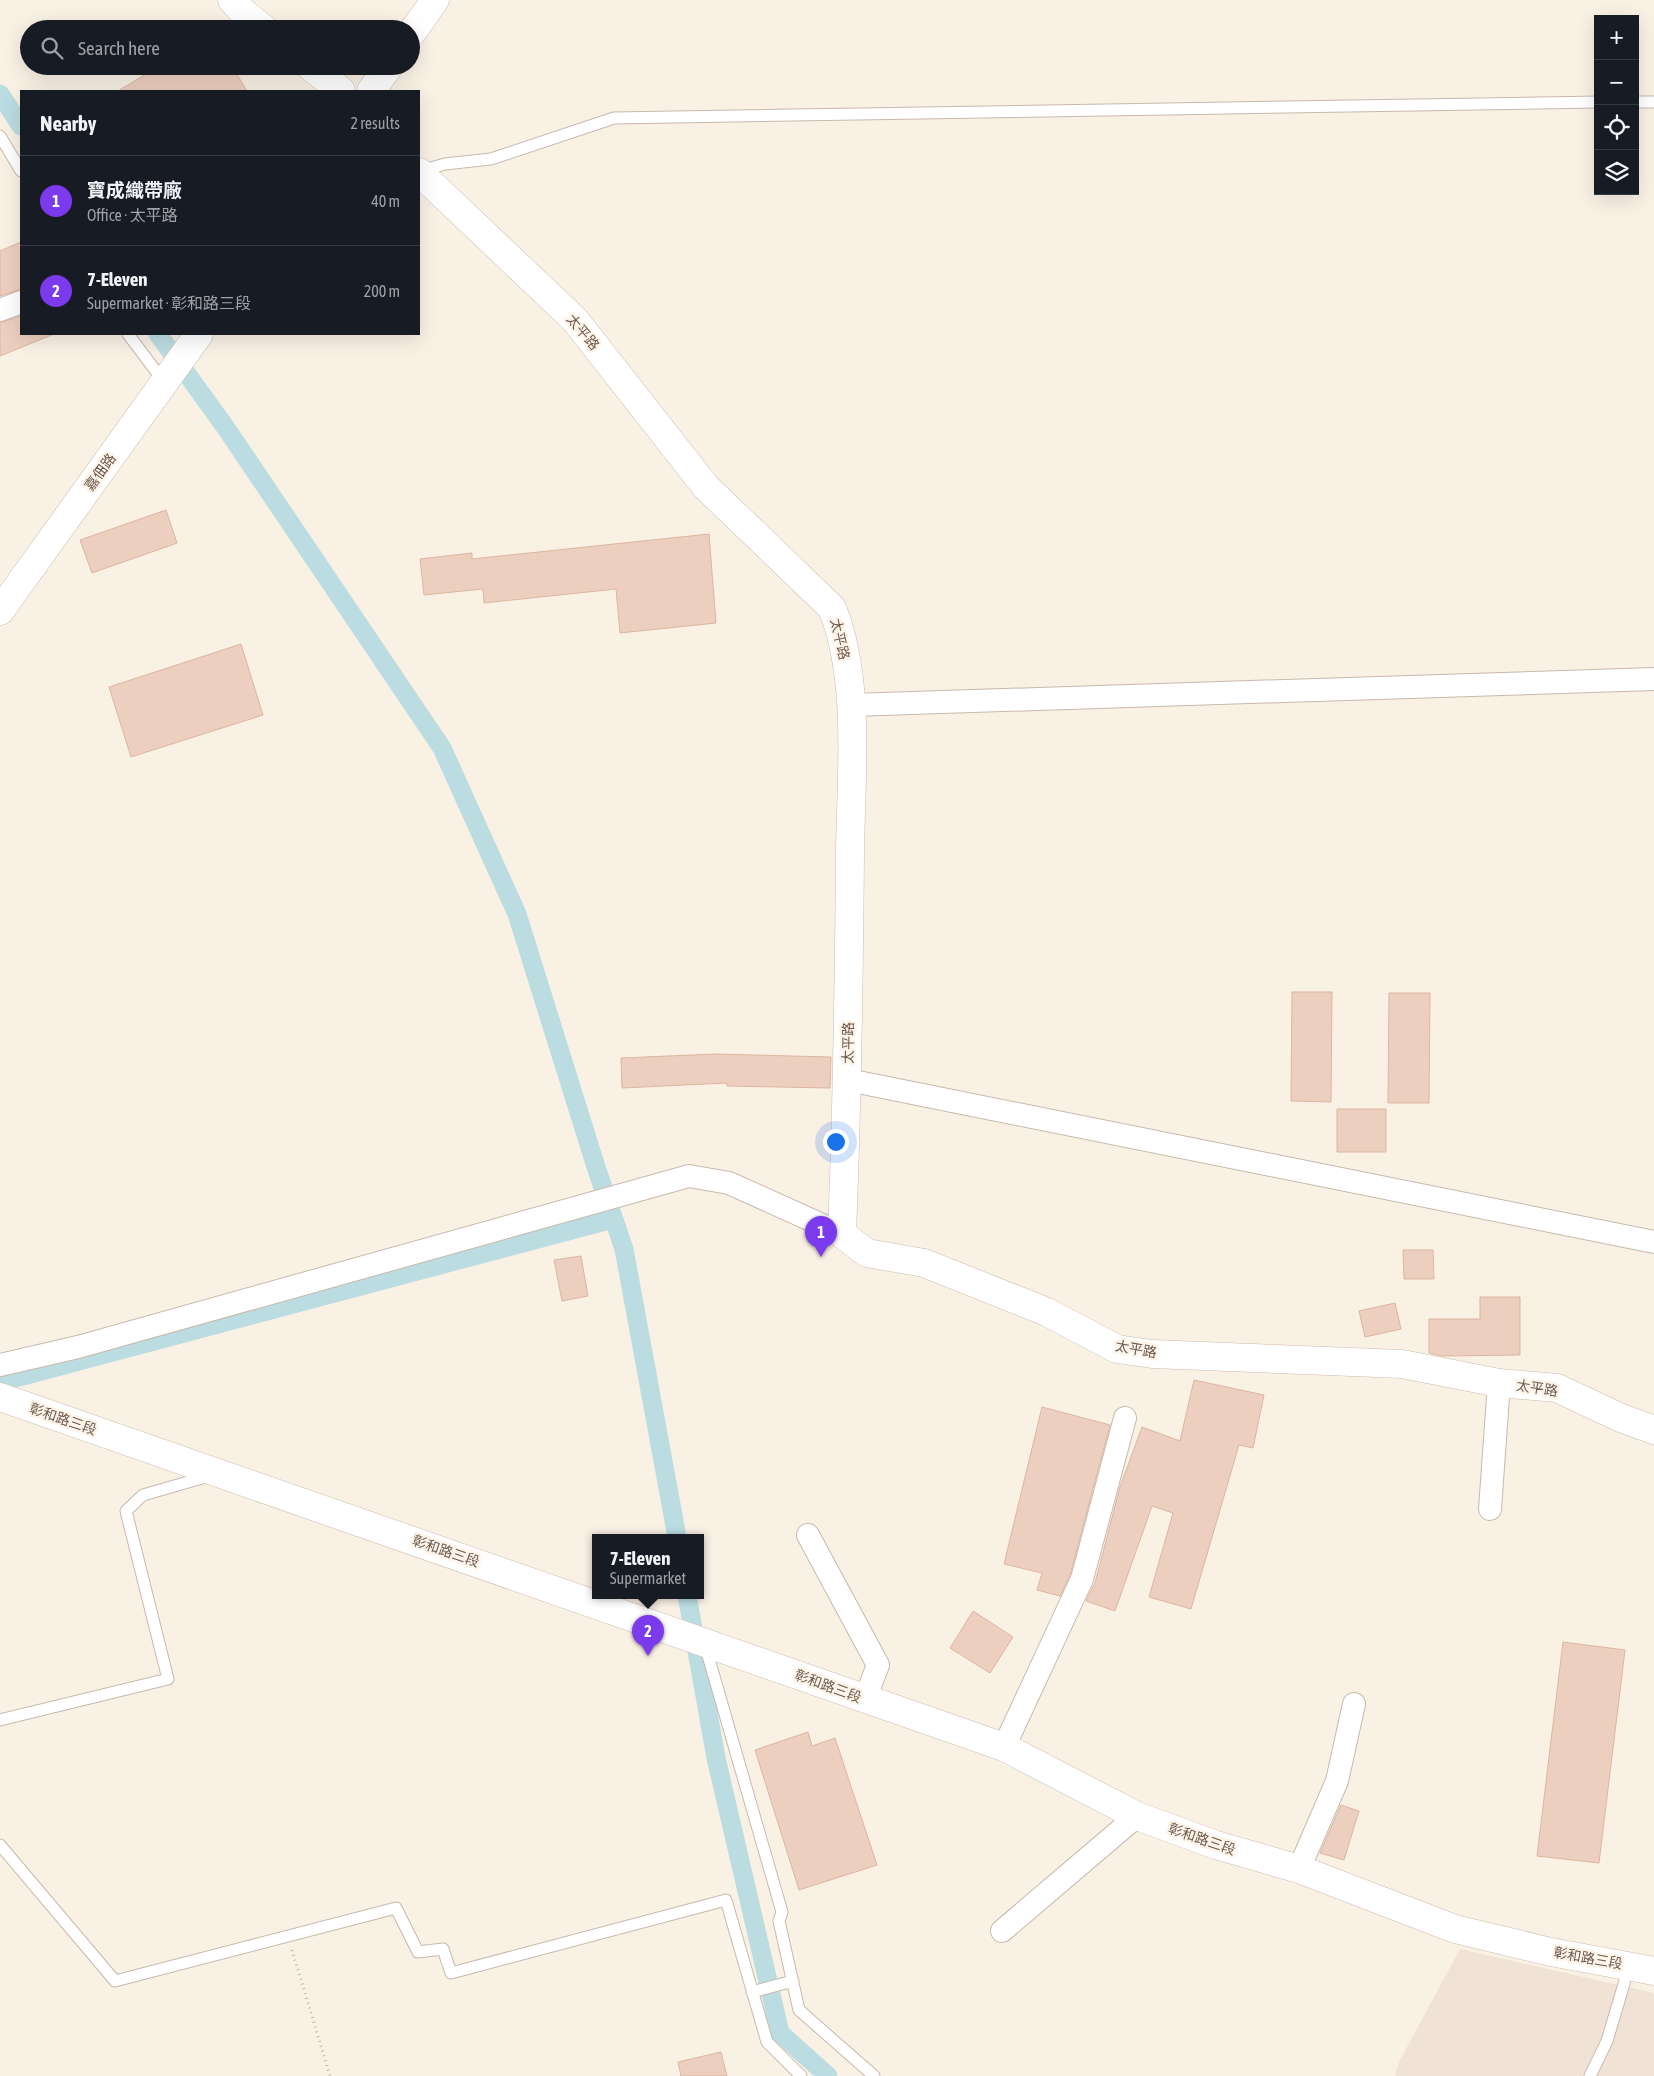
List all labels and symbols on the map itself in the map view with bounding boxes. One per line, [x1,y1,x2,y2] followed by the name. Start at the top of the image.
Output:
[563,311,603,353] street label: 太平路
[81,450,119,494] street label: 嘉佃路
[827,617,853,661] street label: 太平路
[840,1022,856,1064] street label: 太平路
[823,1129,849,1155] your location
[805,1216,837,1257] pin: 1
[1114,1337,1158,1361] street label: 太平路
[1515,1377,1559,1399] street label: 太平路
[27,1400,99,1438] street label: 彰和路三段
[410,1532,482,1570] street label: 彰和路三段
[632,1615,664,1656] pin: 2
[792,1667,864,1705] street label: 彰和路三段
[1166,1820,1238,1858] street label: 彰和路三段
[1552,1944,1624,1972] street label: 彰和路三段

